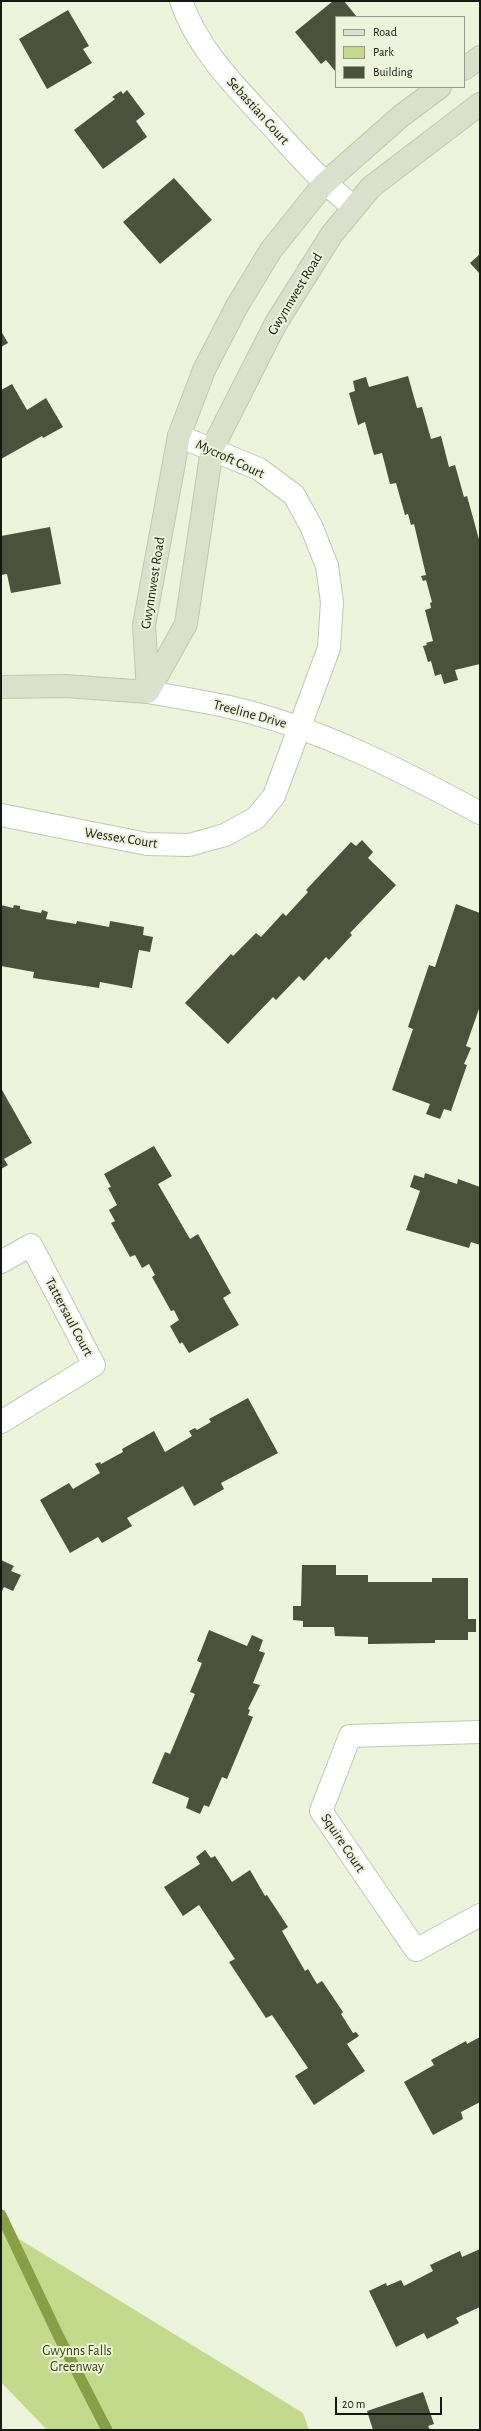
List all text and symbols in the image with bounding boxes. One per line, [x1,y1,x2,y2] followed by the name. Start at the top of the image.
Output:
[335,16,465,88] legend
[373,26,397,38] text: Road
[373,46,394,58] text: Park
[373,66,413,78] text: Building
[223,74,293,148] street label: Sebastian Court
[264,250,326,338] street label: Gwynnwest Road
[193,436,267,482] street label: Mycroft Court
[137,536,169,630] street label: Gwynnwest Road
[211,696,289,732] street label: Treeline Drive
[83,824,159,852] street label: Wessex Court
[41,1275,97,1359] street label: Tattersaul Court
[317,1810,369,1876] street label: Squire Court
[42,2343,112,2376] park label: Gwynns Falls Greenway
[337,2389,444,2415] scale bar
[342,2398,365,2410] text: 20 m

